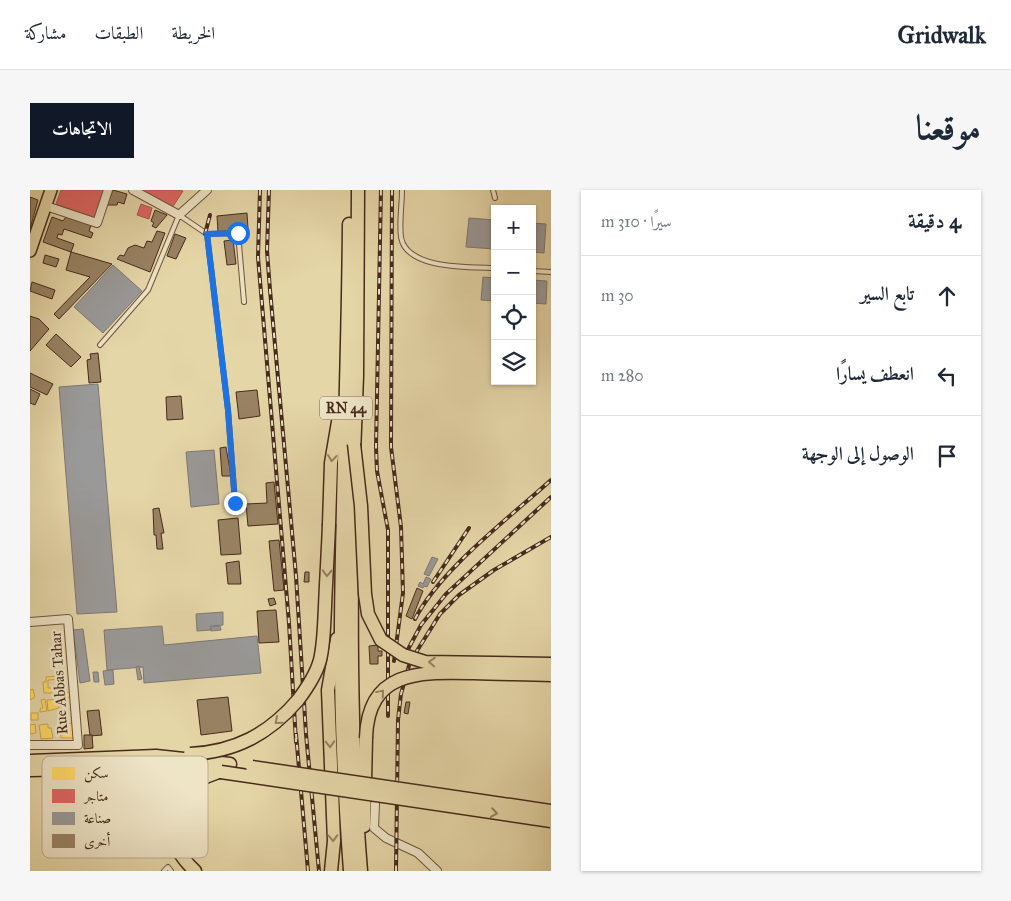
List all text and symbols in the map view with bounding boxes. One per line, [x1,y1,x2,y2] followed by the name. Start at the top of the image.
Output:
[898,20,986,50] text: Gridwalk
[25,22,66,44] text: مشاركة
[94,22,143,44] text: الطبقات
[171,22,215,44] text: الخريطة
[30,103,134,158] button: الاتجاهات
[916,106,981,149] text: موقعنا
[491,205,536,385] map controls
[491,205,536,250] button: +
[908,208,961,234] text: 4 دقيقة
[601,212,672,231] text: سيرًا · 310 m
[227,222,250,245] route start
[491,250,536,295] button: −
[860,282,914,305] text: تابع السير
[933,282,961,310] icon: ahead
[601,286,634,305] text: 30 m
[491,295,536,340] button: locate
[491,340,536,385] button: layers
[836,362,914,385] text: انعطف يسارًا
[933,362,961,390] icon: left
[601,366,644,385] text: 280 m
[320,397,372,420] road number: RN 44
[802,442,914,465] text: الوصول إلى الوجهة
[933,442,961,470] icon: arrive
[327,455,338,463] one-way arrow
[224,492,247,515] route end
[321,569,332,577] one-way arrow
[46,630,72,735] street label: Rue Abbas Tahar
[428,656,436,667] one-way arrow
[376,690,384,699] one-way arrow
[275,715,284,724] one-way arrow
[325,740,335,748] one-way arrow
[42,756,208,858] legend
[84,765,109,783] text: سكن
[82,788,108,805] text: متاجر
[490,807,499,817] one-way arrow
[84,810,111,827] text: صناعة
[84,831,111,850] text: أخرى
[328,834,339,842] one-way arrow

